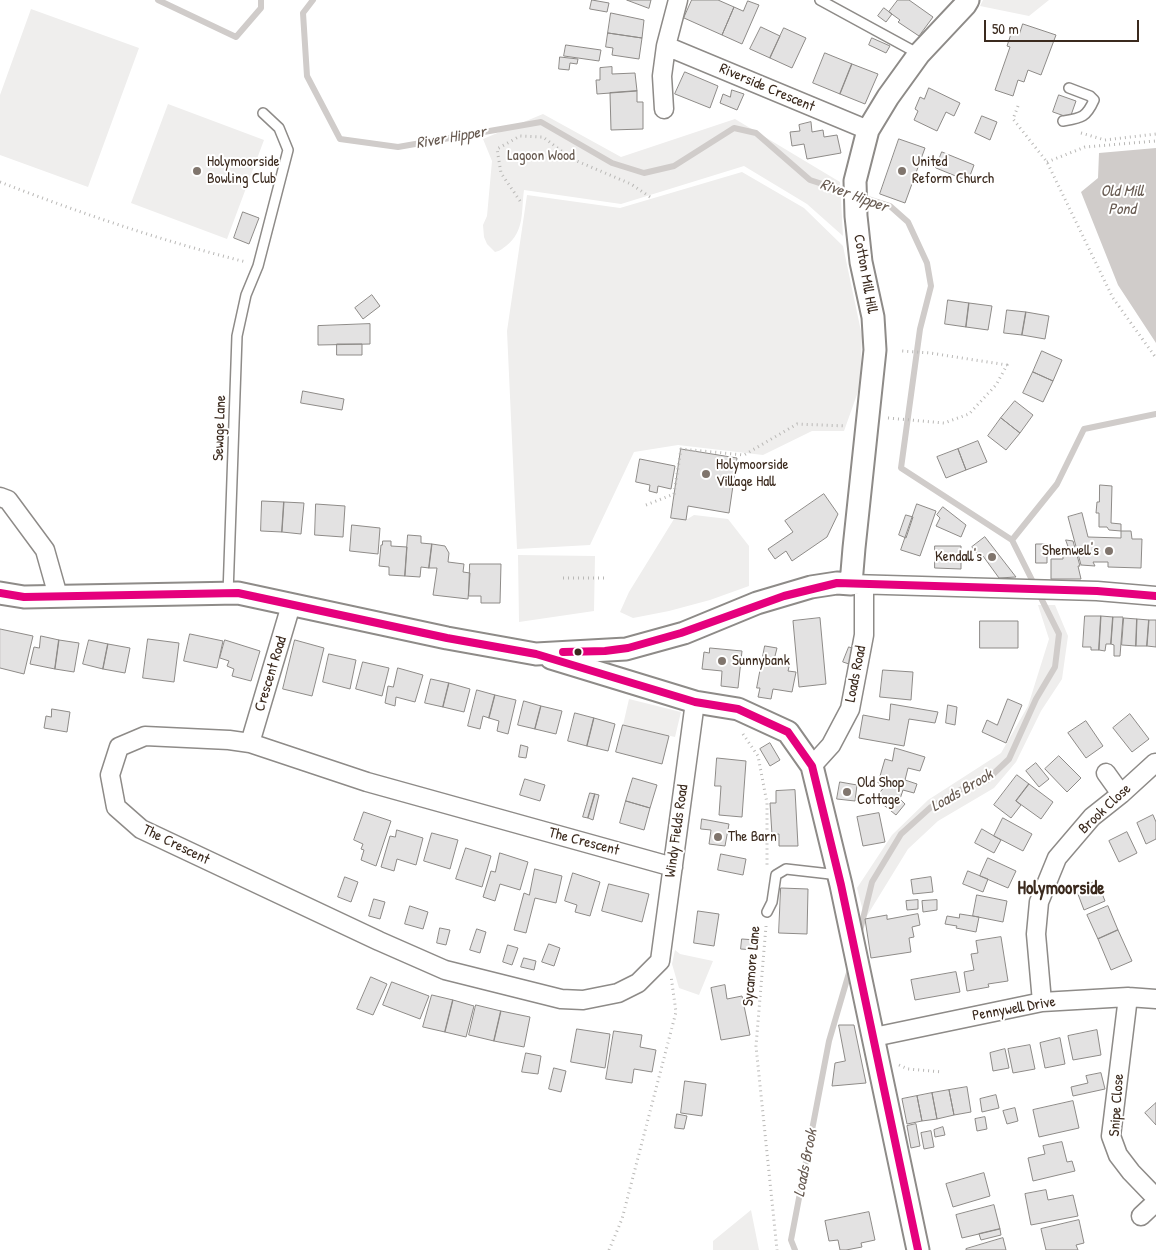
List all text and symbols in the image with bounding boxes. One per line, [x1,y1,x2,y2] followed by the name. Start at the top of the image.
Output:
[986,10,1141,42] scale bar
[992,18,1019,39] text: 50 m
[717,60,817,116] street label: Riverside Crescent
[414,122,488,154] water label: River Hipper
[507,147,575,165] park label: Lagoon Wood
[207,153,279,188] place label: Holymoorside Bowling Club
[912,153,994,188] place label: United Reform Church
[191,165,203,177] marker: Holymoorside Bowling Club
[896,165,908,177] marker: United Reform Church
[817,175,891,217] water label: River Hipper
[1100,182,1144,220] water label: Old Mill Pond
[849,233,881,315] street label: Cotton Mill Hill
[210,395,230,461] street label: Sewage Lane
[716,456,788,491] place label: Holymoorside Village Hall
[700,468,712,480] marker: Holymoorside Village Hall
[1042,542,1099,560] place label: Shemwell's
[1103,545,1115,557] marker: Shemwell's
[935,548,982,566] place label: Kendall's
[986,551,998,563] marker: Kendall's
[251,634,291,714] street label: Crescent Road
[842,644,870,704] street label: Loads Road
[573,647,583,657] unlabelled marker
[732,652,790,670] place label: Sunnybank
[716,655,728,667] marker: Sunnybank
[928,766,996,816] water label: Loads Brook
[857,774,904,809] place label: Old Shop Cottage
[1075,780,1135,838] street label: Brook Close
[662,783,692,879] street label: Windy Fields Road
[841,786,853,798] marker: Old Shop Cottage
[140,821,212,869] street label: The Crescent
[547,824,621,860] street label: The Crescent
[728,828,777,846] place label: The Barn
[712,831,724,843] marker: The Barn
[1018,878,1104,900] district label: Holymoorside
[740,925,764,1007] street label: Sycamore Lane
[971,993,1057,1025] street label: Pennywell Drive
[1106,1073,1128,1137] street label: Snipe Close
[790,1128,822,1198] water label: Loads Brook

